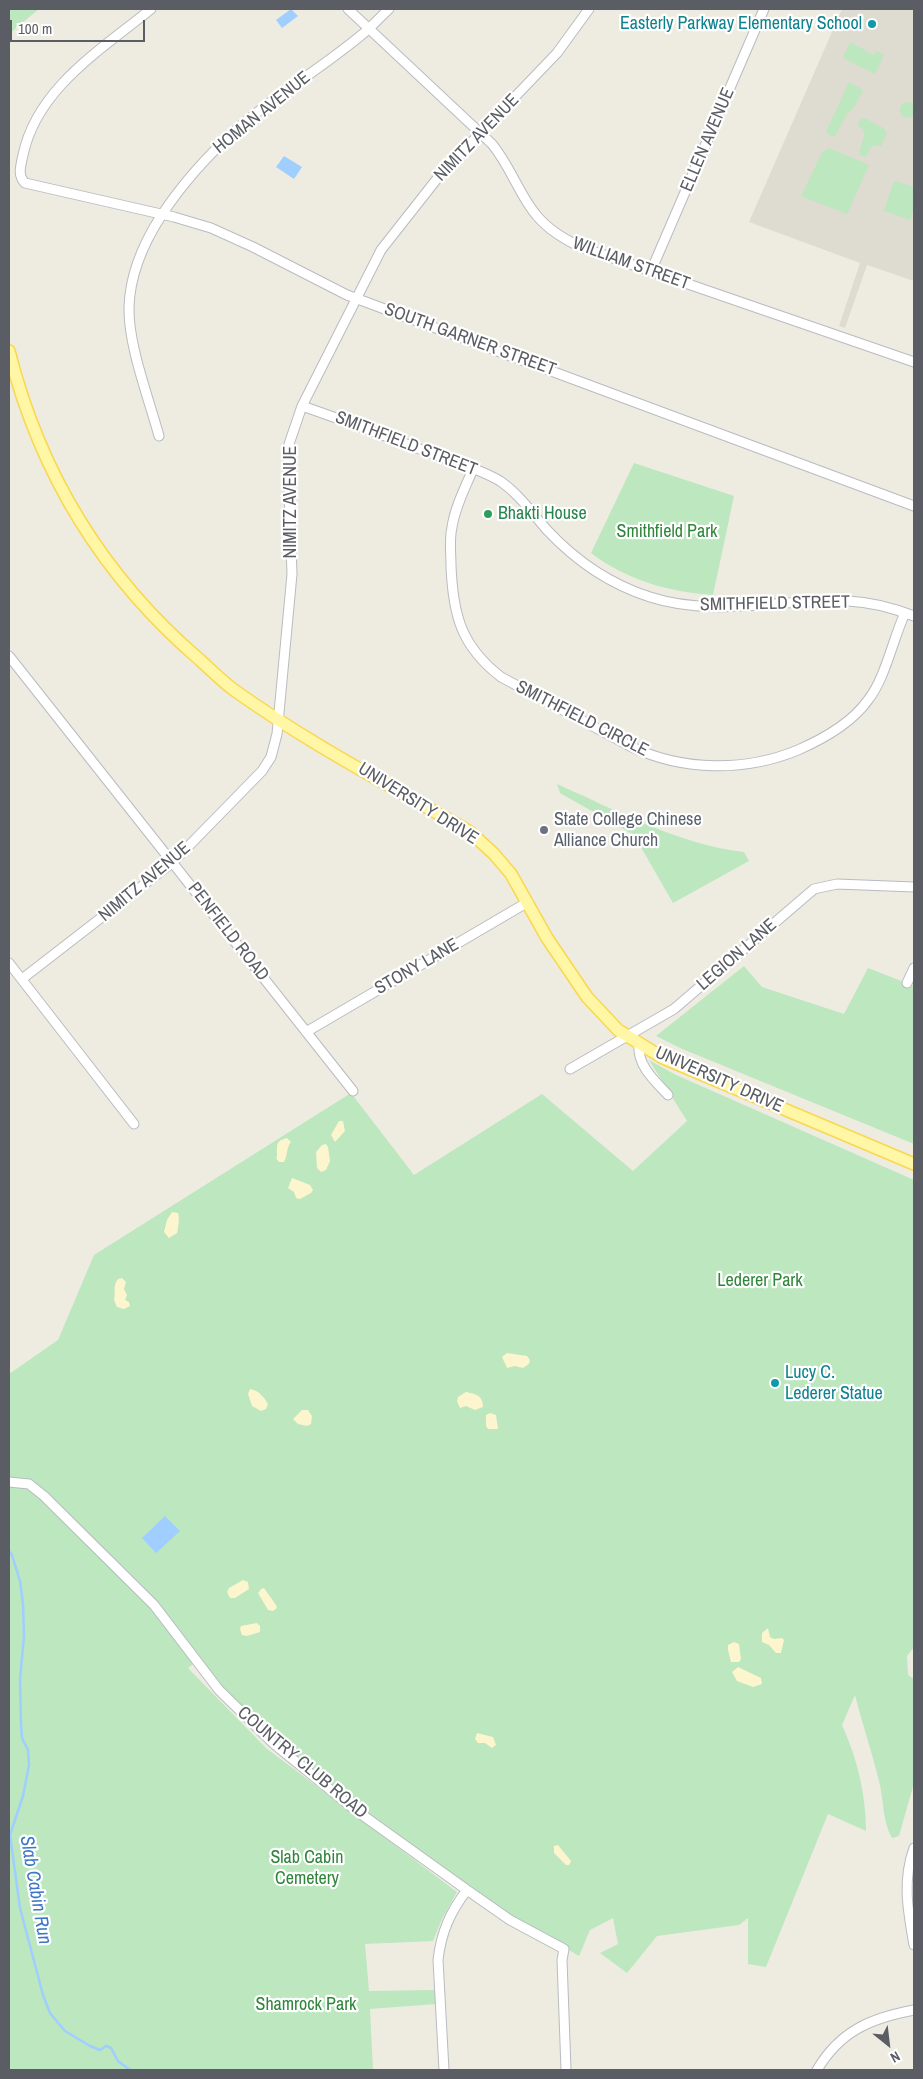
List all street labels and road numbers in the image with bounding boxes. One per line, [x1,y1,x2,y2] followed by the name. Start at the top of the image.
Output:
[209,67,315,159] street label: HOMAN AVENUE
[676,85,740,195] street label: ELLEN AVENUE
[430,90,524,186] street label: NIMITZ AVENUE
[570,233,692,295] street label: WILLIAM STREET
[381,299,559,381] street label: SOUTH GARNER STREET
[332,407,480,481] street label: SMITHFIELD STREET
[280,446,302,558] street label: NIMITZ AVENUE
[700,592,850,616] street label: SMITHFIELD STREET
[512,676,652,762] street label: SMITHFIELD CIRCLE
[354,758,482,850] street label: UNIVERSITY DRIVE
[95,837,195,927] street label: NIMITZ AVENUE
[183,878,273,986] street label: PENFIELD ROAD
[693,915,781,995] street label: LEGION LANE
[371,934,463,1000] street label: STONY LANE
[652,1042,786,1118] street label: UNIVERSITY DRIVE
[233,1702,371,1824] street label: COUNTRY CLUB ROAD

